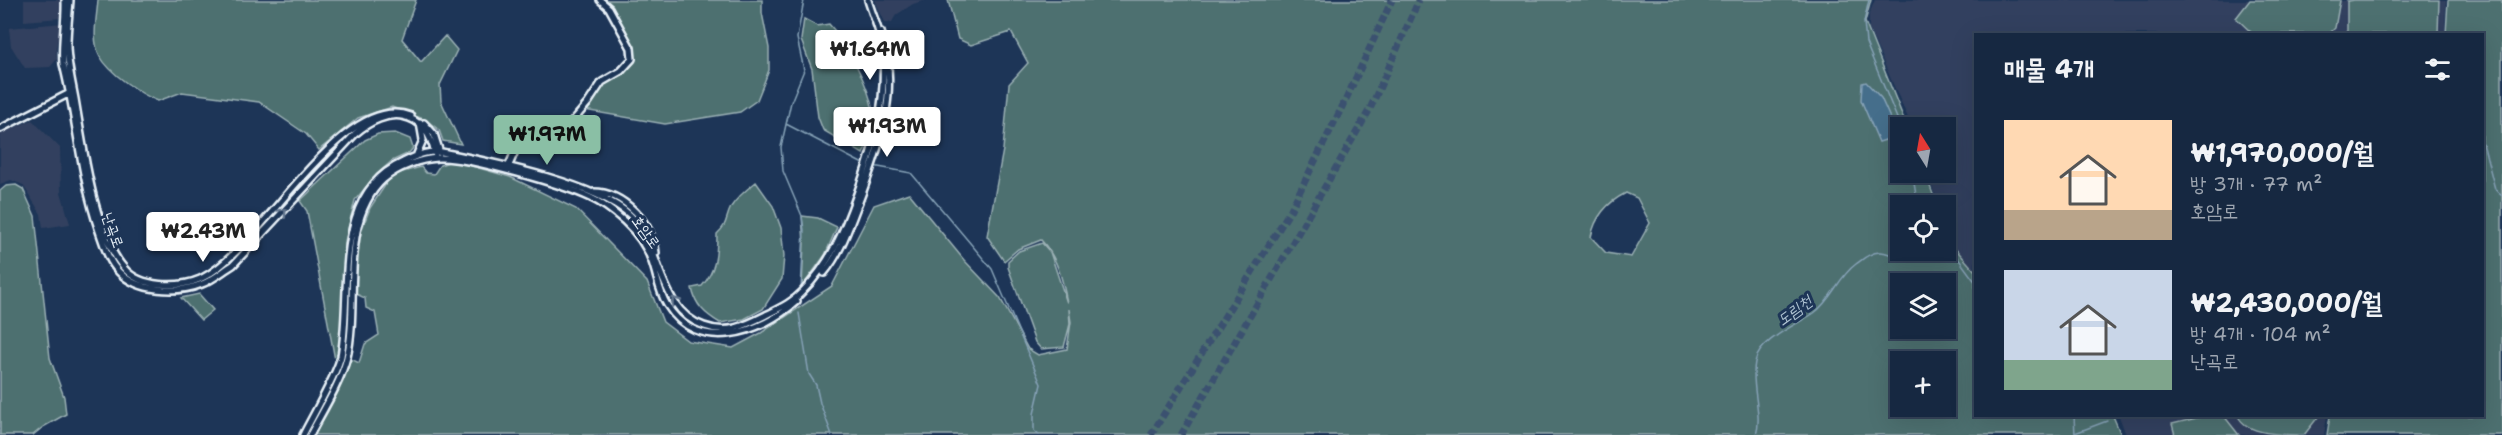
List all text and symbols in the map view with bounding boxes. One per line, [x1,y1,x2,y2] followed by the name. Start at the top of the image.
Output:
[821,30,919,81] pin: ₩1.64M
[829,36,911,62] text: ₩1.64M
[2004,51,2094,86] text: 매물 4개
[2421,53,2454,86] icon: filters
[838,107,936,158] pin: ₩1.93M
[848,113,926,139] text: ₩1.93M
[498,115,596,166] pin: ₩1.97M
[1890,117,1956,183] north arrow
[1890,117,1956,417] map controls
[508,121,586,147] text: ₩1.97M
[2190,135,2374,170] text: ₩1,970,000/월
[2052,144,2124,216] icon: home
[2190,171,2322,197] text: 방 3개 · 77 m²
[1890,195,1956,261] button: locate
[2190,198,2238,224] text: 호암로
[276,208,287,218] one-way arrow
[97,210,129,250] street label: 난곡로
[627,211,665,253] street label: 호암로
[154,212,252,263] pin: ₩2.43M
[160,218,246,244] text: ₩2.43M
[1890,273,1956,339] button: layers
[2190,285,2382,320] text: ₩2,430,000/월
[1772,289,1818,330] water label: 도림천
[2052,294,2124,366] icon: home
[671,297,682,308] one-way arrow
[2190,321,2331,347] text: 방 4개 · 104 m²
[2190,348,2238,374] text: 난곡로
[1890,351,1956,417] button: +

